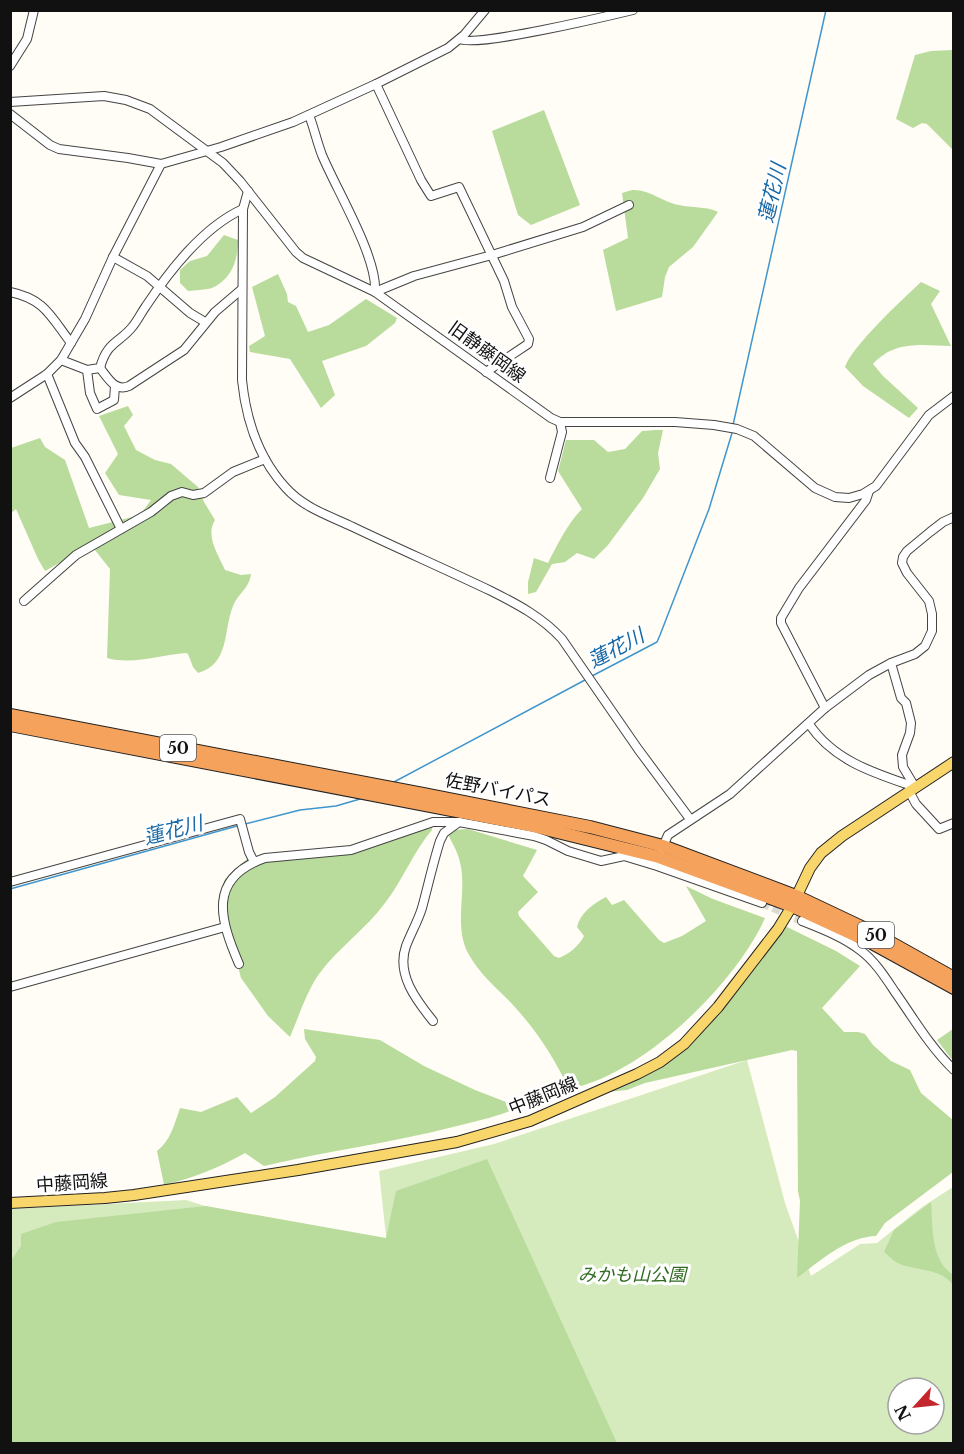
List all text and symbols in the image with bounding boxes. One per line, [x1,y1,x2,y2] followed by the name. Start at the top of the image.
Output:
[754,159,791,225] water label: 蓮花川
[444,317,530,387] street label: 旧静藤岡線
[584,622,650,673] water label: 蓮花川
[160,735,196,761] road number: 50
[443,769,553,811] street label: 佐野バイパス
[141,810,207,849] water label: 蓮花川
[858,922,894,948] road number: 50
[506,1072,580,1120] street label: 中藤岡線
[35,1170,109,1196] street label: 中藤岡線
[578,1264,689,1286] park label: みかも山公園
[886,1376,946,1436] north arrow
[890,1402,915,1424] text: N

